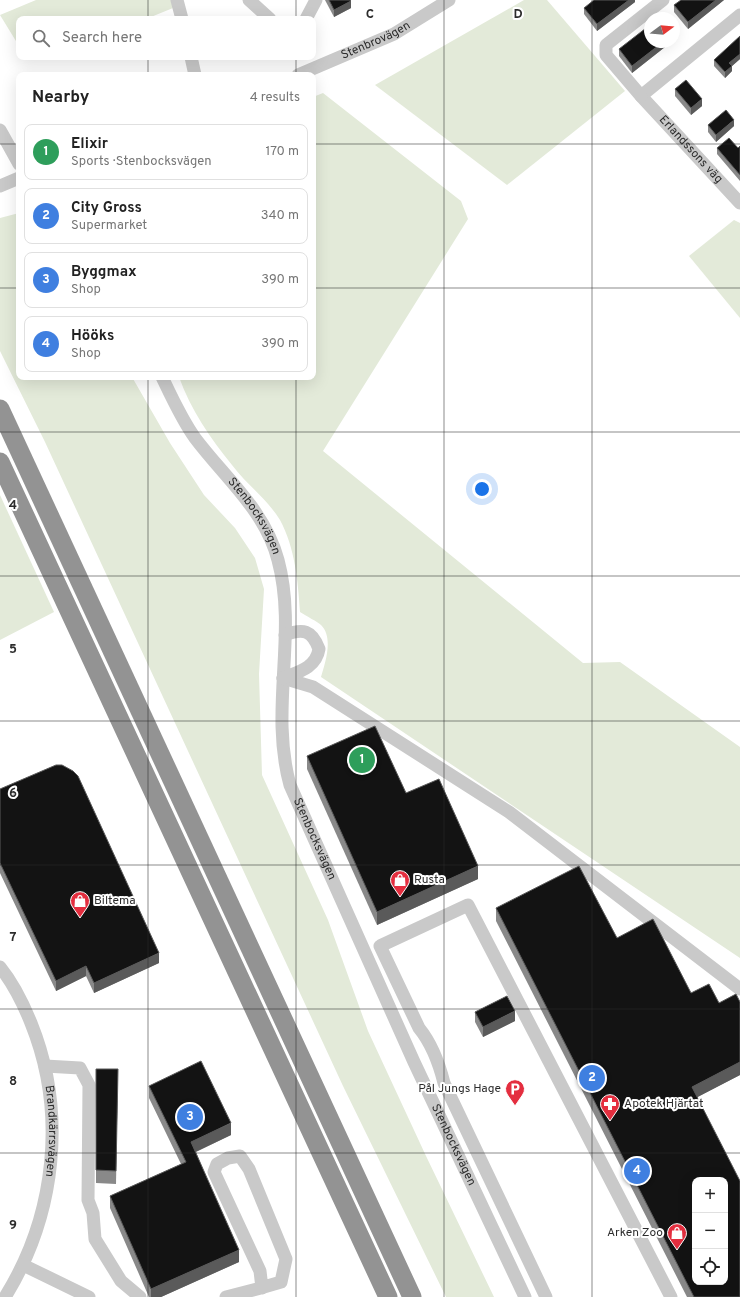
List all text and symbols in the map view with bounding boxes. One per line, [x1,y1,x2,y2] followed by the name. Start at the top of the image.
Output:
[366,7,374,23] text: C
[513,7,523,23] text: D
[644,12,680,48] north arrow
[16,16,316,60] search box
[339,18,414,64] street label: Stenbrovägen
[30,27,52,49] icon: search
[62,29,142,48] text: Search here
[32,87,89,109] text: Nearby
[250,90,300,106] text: 4 results
[655,112,726,187] street label: Erlandssons väg
[71,135,108,154] text: Elixir
[43,144,49,160] text: 1
[265,144,299,160] text: 170 m
[71,154,212,170] text: Sports · Stenbocksvägen
[71,199,142,218] text: City Gross
[42,208,50,224] text: 2
[261,208,299,224] text: 340 m
[71,218,147,234] text: Supermarket
[71,263,137,282] text: Byggmax
[42,272,50,288] text: 3
[261,272,299,288] text: 390 m
[71,282,101,298] text: Shop
[71,327,114,346] text: Hööks
[42,336,50,352] text: 4
[261,336,299,352] text: 390 m
[71,346,101,362] text: Shop
[224,474,284,557] street label: Stenbocksvägen
[472,479,492,499] your location
[9,498,17,514] text: 4
[9,642,17,658] text: 5
[349,745,375,775] pin: 1
[9,786,17,802] text: 6
[289,796,340,883] street label: Stenbocksvägen
[389,869,411,897] shop icon: Rusta
[414,872,445,888] place label: Rusta
[69,890,91,918] shop icon: Biltema
[94,893,136,909] place label: Biltema
[10,930,17,946] text: 7
[579,1063,605,1093] pin: 2
[9,1074,17,1090] text: 8
[504,1078,526,1106] parking icon: Pål Jungs Hage
[418,1081,501,1097] place label: Pål Jungs Hage
[40,1084,60,1178] street label: Brandkärrsvägen
[599,1093,621,1121] pharmacy icon: Apotek Hjärtat
[624,1096,703,1112] place label: Apotek Hjärtat
[177,1102,203,1132] pin: 3
[427,1102,479,1189] street label: Stenbocksvägen
[624,1156,650,1186] pin: 4
[692,1177,728,1285] map controls
[692,1177,728,1213] button: +
[692,1213,728,1249] button: −
[9,1218,17,1234] text: 9
[666,1222,688,1250] shop icon: Arken Zoo
[607,1225,663,1241] place label: Arken Zoo
[692,1249,728,1285] button: locate

